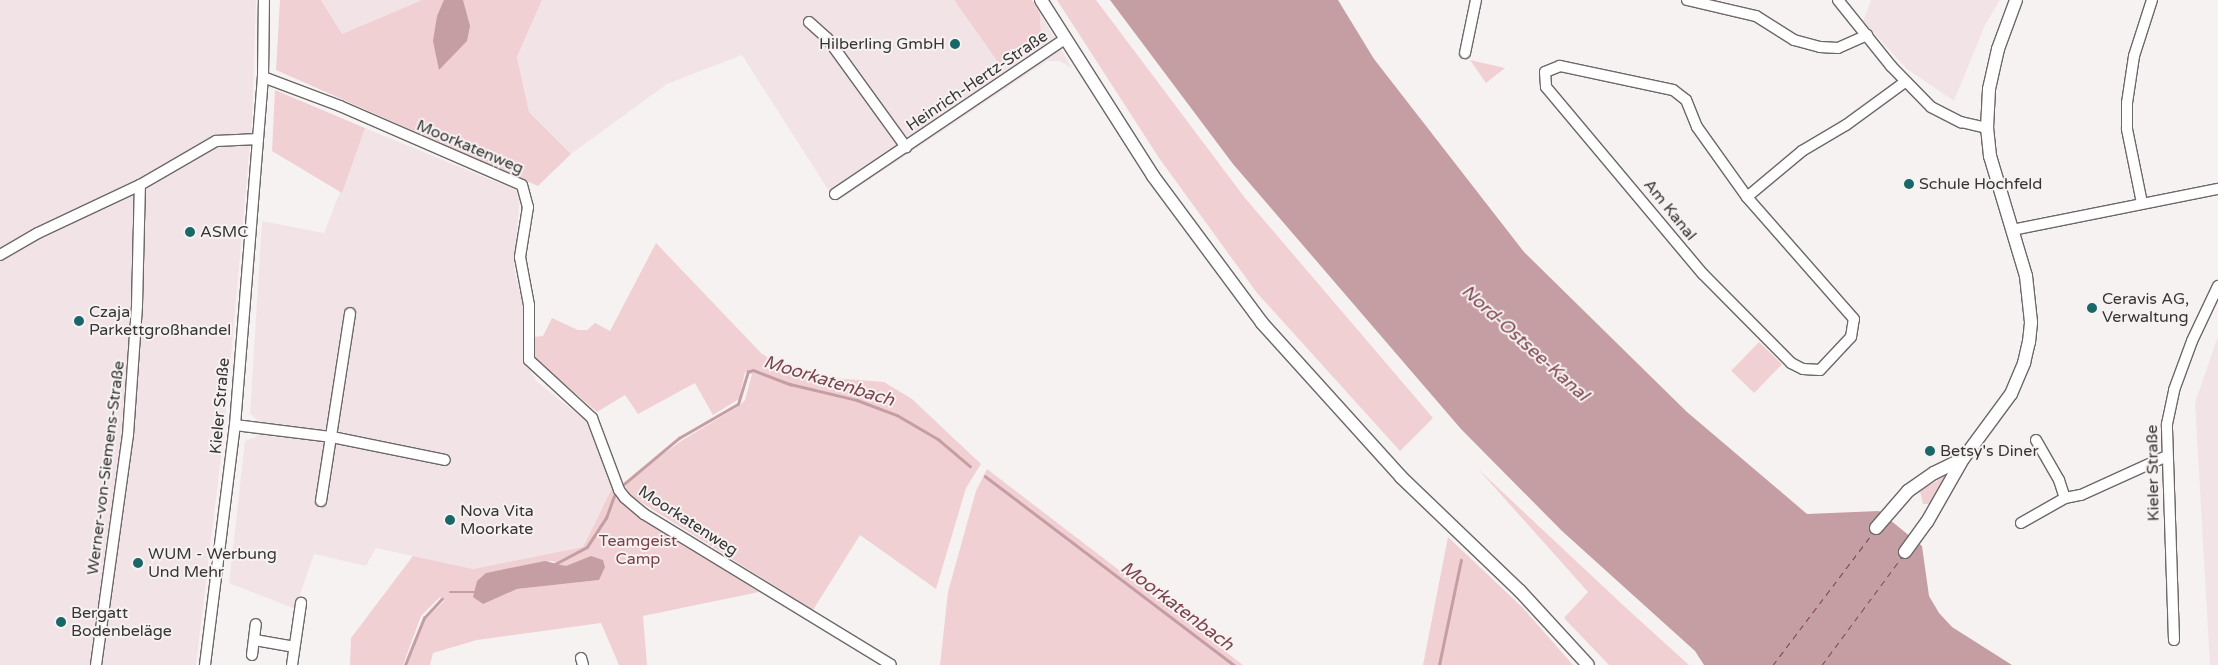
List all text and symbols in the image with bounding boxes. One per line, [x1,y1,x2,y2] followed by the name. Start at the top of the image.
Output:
[903,27,1051,135] street label: Heinrich-Hertz-Straße
[819,34,945,54] place label: Hilberling GmbH
[949,38,961,50] marker: Hilberling GmbH
[414,116,526,178] street label: Moorkatenweg
[1919,174,2042,194] place label: Schule Hochfeld
[1640,176,1700,244] street label: Am Kanal
[1903,178,1915,190] marker: Schule Hochfeld
[200,222,248,242] place label: ASMC
[184,226,196,238] marker: ASMC
[1457,280,1593,406] water label: Nord-Ostsee-Kanal
[2102,289,2189,327] place label: Ceravis AG, Verwaltung
[89,302,231,340] place label: Czaja Parkettgroßhandel
[2086,302,2098,314] marker: Ceravis AG, Verwaltung
[73,315,85,327] marker: Czaja Parkettgroßhandel
[761,351,897,411] water label: Moorkatenbach
[206,357,234,455] street label: Kieler Straße
[83,360,129,576] street label: Werner-von-Siemens-Straße
[2143,425,2163,521] street label: Kieler Straße
[1940,441,2039,461] place label: Betsy's Diner
[1924,445,1936,457] marker: Betsy's Diner
[635,482,741,560] street label: Moorkatenweg
[460,501,534,539] place label: Nova Vita Moorkate
[444,514,456,526] marker: Nova Vita Moorkate
[599,531,677,569] park label: Teamgeist Camp
[148,544,277,582] place label: WUM - Werbung Und Mehr
[132,557,144,569] marker: WUM - Werbung Und Mehr
[1116,557,1238,655] water label: Moorkatenbach
[71,603,172,641] place label: Bergatt Bodenbeläge
[55,616,67,628] marker: Bergatt Bodenbeläge

